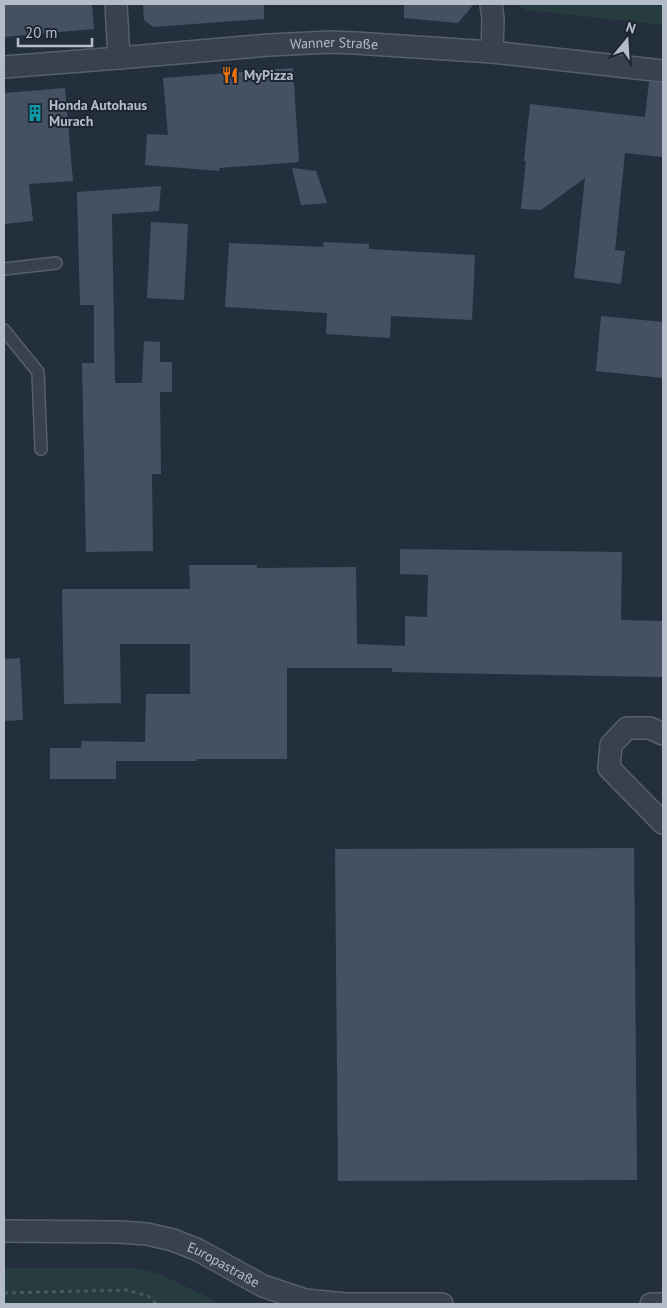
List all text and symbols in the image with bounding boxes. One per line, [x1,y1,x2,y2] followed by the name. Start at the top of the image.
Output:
[18,15,91,47] scale bar
[602,15,652,65] north arrow
[624,18,638,38] text: N
[25,23,58,42] text: 20 m
[289,33,379,53] street label: Wanner Straße
[220,65,240,85] restaurant icon: MyPizza
[244,66,293,84] place label: MyPizza
[49,96,147,130] place label: Honda Autohaus Murach
[25,103,45,123] building icon: Honda Autohaus Murach
[185,1238,263,1291] street label: Europastraße

